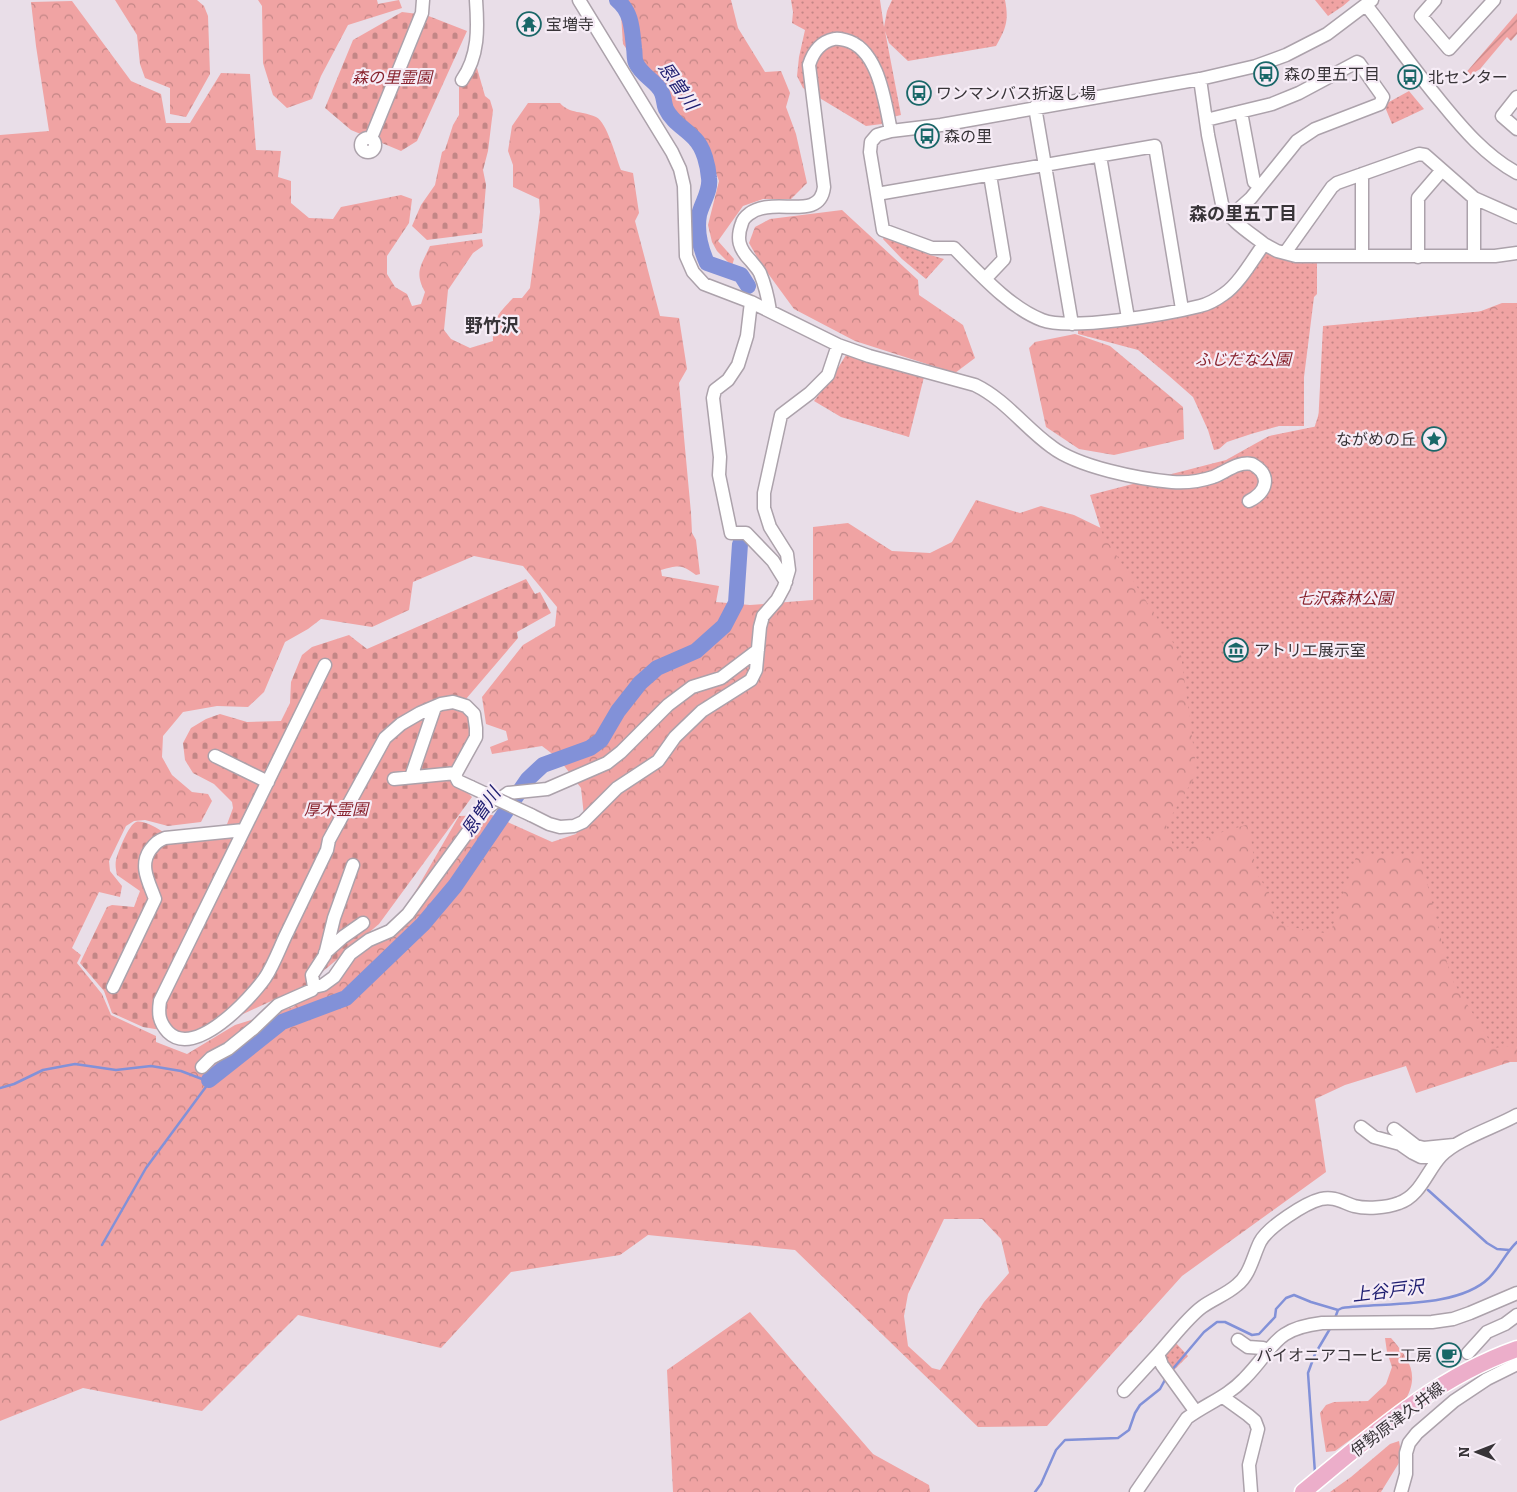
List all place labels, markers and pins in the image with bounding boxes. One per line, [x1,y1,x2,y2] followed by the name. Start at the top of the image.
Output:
[516,11,542,37] temple icon: 宝増寺
[546,15,594,34] place label: 宝増寺
[1253,61,1279,87] bus stop icon: 森の里五丁目
[1397,64,1423,90] bus stop icon: 北センター
[1284,65,1380,84] place label: 森の里五丁目
[1428,68,1508,87] place label: 北センター
[906,80,932,106] bus stop icon: ワンマンバス折返し場
[936,84,1096,103] place label: ワンマンバス折返し場
[914,123,940,149] bus stop icon: 森の里
[944,127,992,146] place label: 森の里
[1421,426,1447,452] place icon: ながめの丘
[1336,430,1416,449] place label: ながめの丘
[1223,637,1249,663] museum icon: アトリエ展示室
[1254,641,1366,660] place label: アトリエ展示室
[1436,1342,1462,1368] cafe icon: パイオニアコーヒー工房
[1256,1346,1432,1365] place label: パイオニアコーヒー工房

